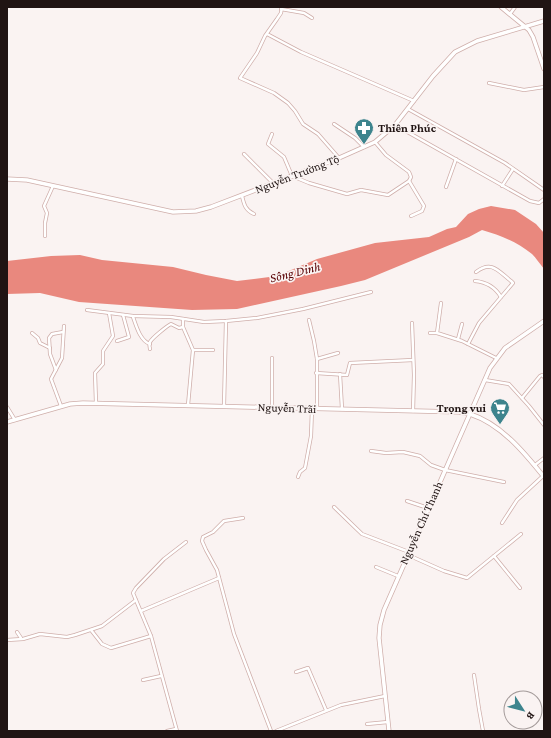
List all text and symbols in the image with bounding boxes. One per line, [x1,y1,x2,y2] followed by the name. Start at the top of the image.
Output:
[353,117,375,145] pharmacy icon: Thiên Phúc
[378,121,437,135] place label: Thiên Phúc
[253,152,341,196] street label: Nguyễn Trường Tộ
[268,258,322,286] water label: Sông Dinh
[489,397,511,425] supermarket icon: Trọng vui
[257,400,317,416] street label: Nguyễn Trãi
[437,401,487,415] place label: Trọng vui
[396,479,446,567] street label: Nguyễn Chí Thanh
[503,690,543,730] north arrow
[524,710,538,722] text: B

